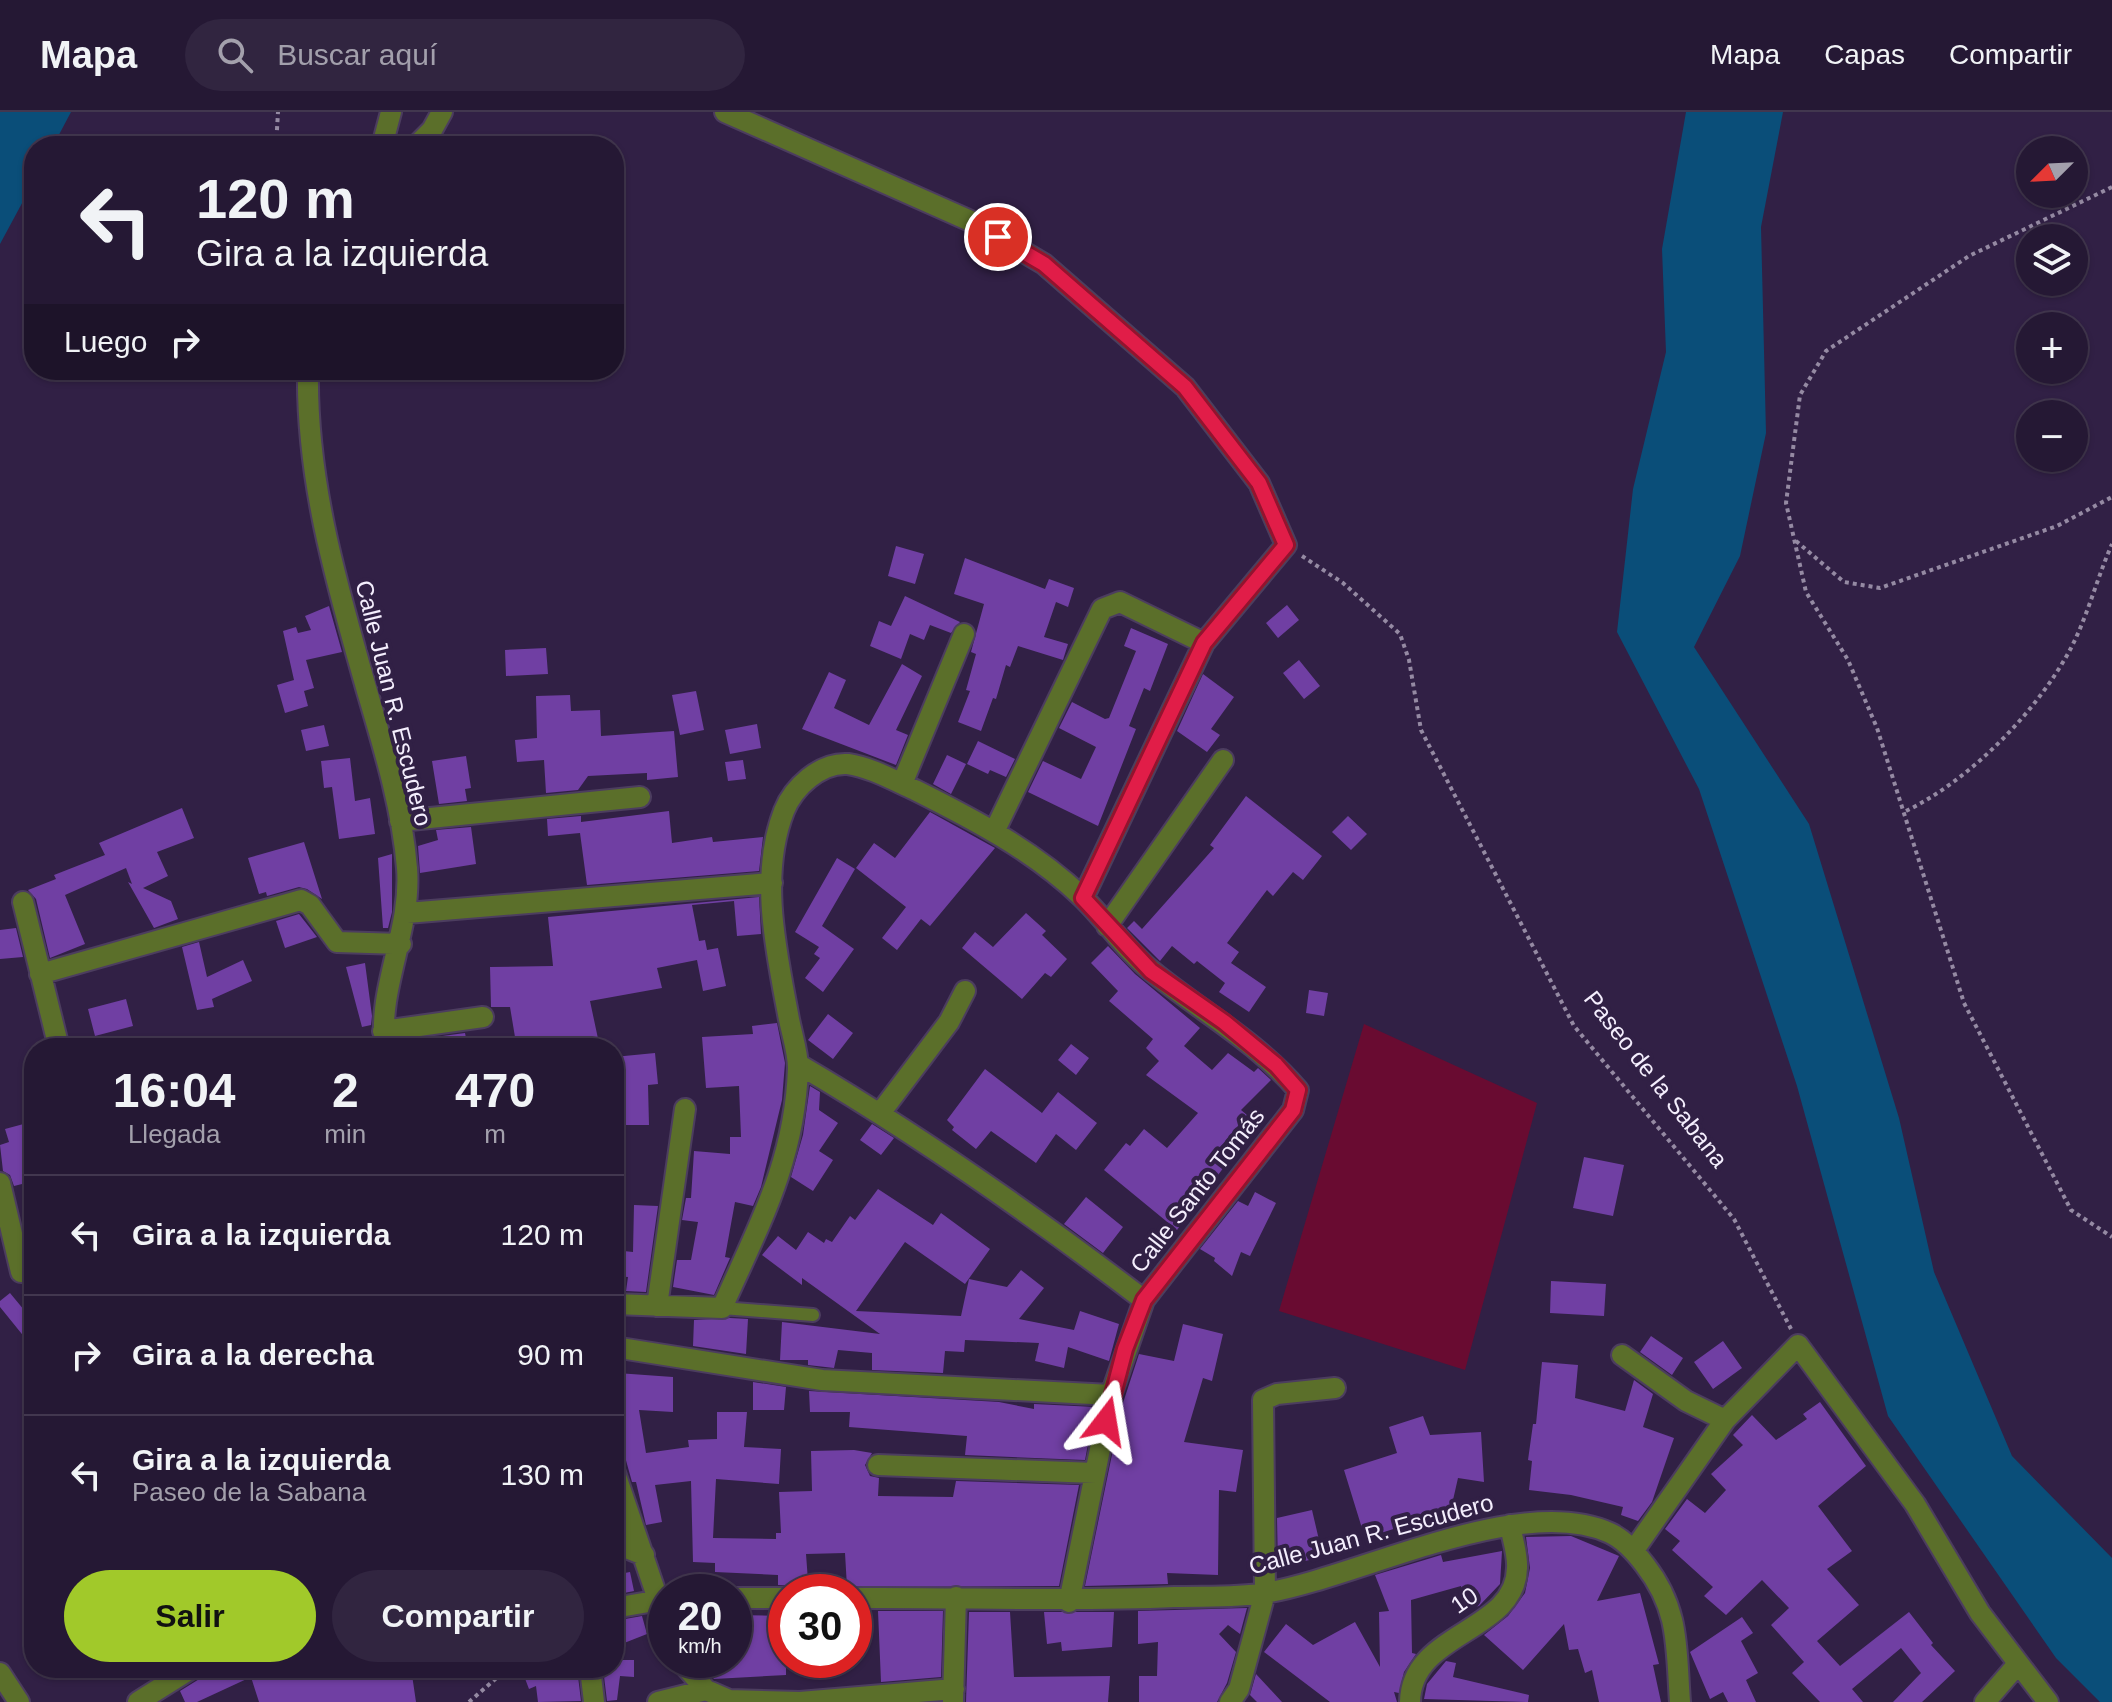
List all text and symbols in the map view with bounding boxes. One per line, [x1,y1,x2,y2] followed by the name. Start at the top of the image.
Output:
[185,19,745,91] search box
[213,33,257,77] icon: search
[40,34,137,76] text: Mapa
[277,38,437,71] text: Buscar aquí
[1710,39,1780,70] text: Mapa
[1824,39,1905,70] text: Capas
[1949,39,2072,70] text: Compartir
[2016,136,2088,208] north arrow
[2016,136,2088,472] map controls
[196,167,355,230] text: 120 m
[64,168,168,272] icon: left
[964,203,1032,271] pin
[976,215,1020,259] icon: arrive
[2016,224,2088,296] button: layers
[196,233,488,274] text: Gira a la izquierda
[2016,312,2088,384] button: +
[163,320,207,364] icon: right
[64,325,147,358] text: Luego
[2016,400,2088,472] button: −
[350,577,438,829] street label: Calle Juan R. Escudero
[1579,986,1734,1173] street label: Paseo de la Sabana
[113,1064,236,1117] text: 16:04
[332,1064,359,1117] text: 2
[455,1064,535,1117] text: 470
[1124,1102,1270,1278] street label: Calle Santo Tomás
[128,1119,220,1149] text: Llegada
[324,1119,366,1149] text: min
[484,1119,506,1149] text: m
[64,1213,108,1257] icon: left
[132,1218,390,1251] text: Gira a la izquierda
[501,1218,584,1251] text: 120 m
[64,1333,108,1377] icon: right
[132,1338,374,1371] text: Gira a la derecha
[517,1338,584,1371] text: 90 m
[1064,1379,1148,1463] position arrow
[132,1443,390,1476] text: Gira a la izquierda
[64,1453,108,1497] icon: left
[501,1458,584,1491] text: 130 m
[132,1477,366,1507] text: Paseo de la Sabana
[1246,1488,1496,1580] street label: Calle Juan R. Escudero
[64,1570,316,1662] button: Salir
[332,1570,584,1662] button: Compartir
[768,1574,872,1678] speed limit sign: 30
[1445,1581,1483,1619] street label: 10
[678,1594,722,1638] text: 20
[678,1635,722,1657] text: km/h

